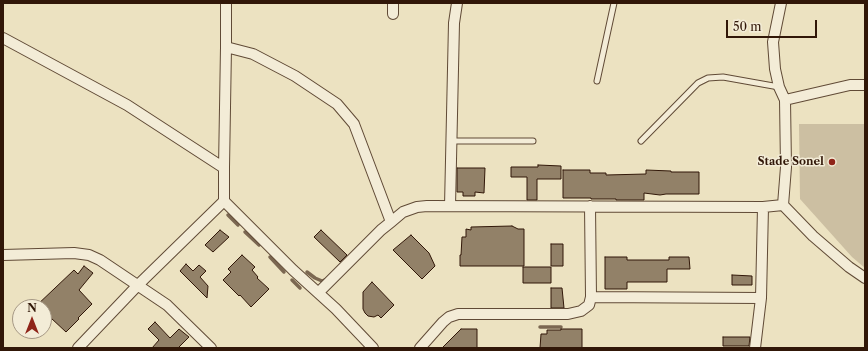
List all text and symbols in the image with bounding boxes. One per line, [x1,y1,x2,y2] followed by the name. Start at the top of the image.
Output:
[728,12,819,38] scale bar
[733,19,762,34] text: 50 m
[757,155,824,169] place label: Stade Sonel
[827,157,837,167] marker: Stade Sonel
[12,299,52,339] north arrow
[27,301,37,315] text: N

